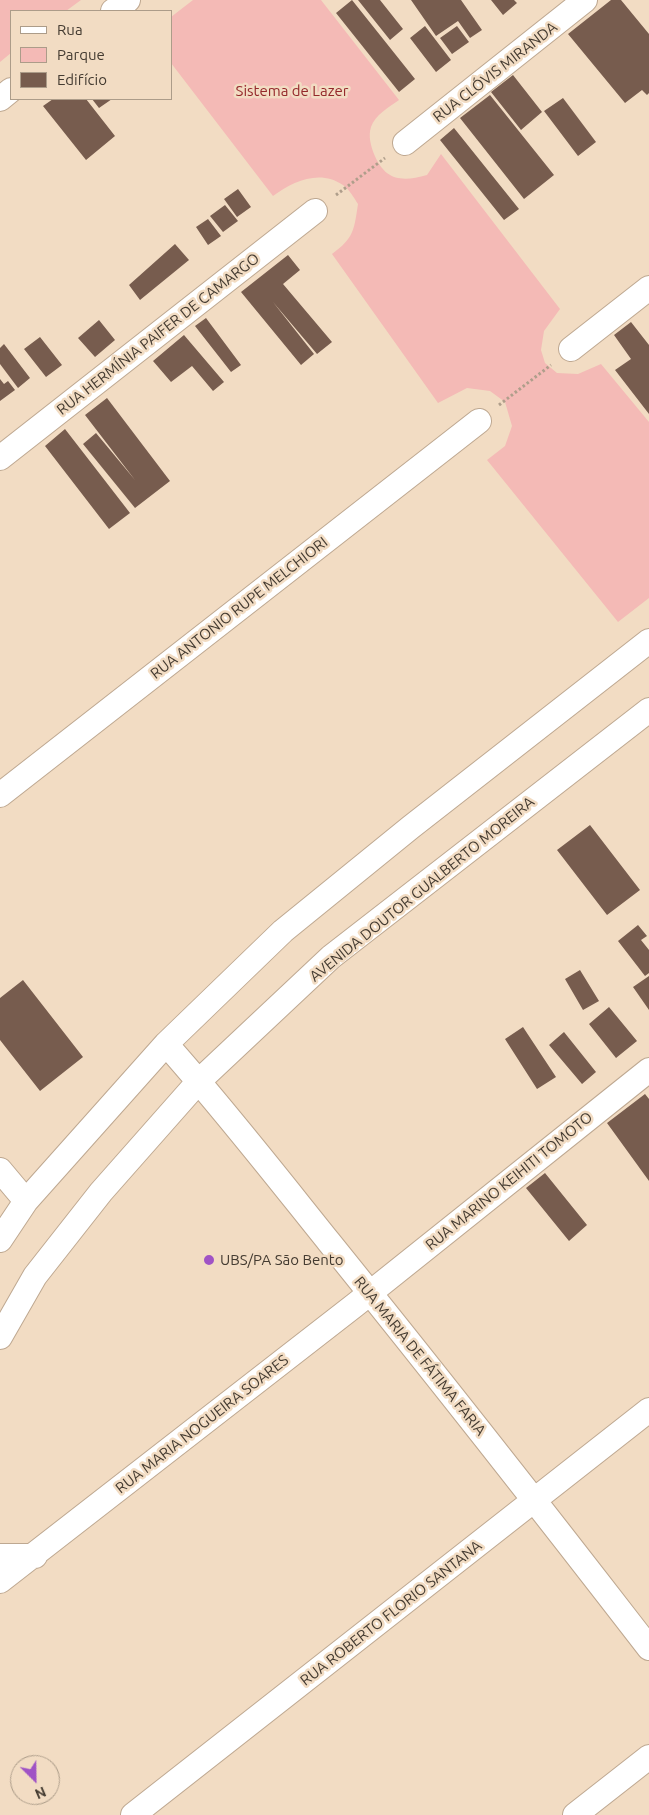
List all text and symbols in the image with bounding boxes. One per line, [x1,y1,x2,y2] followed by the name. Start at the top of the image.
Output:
[10,10,172,100] legend
[429,18,561,126] street label: RUA CLÓVIS MIRANDA
[57,21,83,38] text: Rua
[57,46,105,63] text: Parque
[57,71,107,88] text: Edifício
[236,82,348,100] park label: Sistema de Lazer
[53,249,263,419] street label: RUA HERMÍNIA PAIFER DE CAMARGO
[147,533,331,683] street label: RUA ANTONIO RUPE MELCHIORI
[306,793,538,985] street label: AVENIDA DOUTOR GUALBERTO MOREIRA
[422,1108,596,1254] street label: RUA MARINO KEIHITI TOMOTO
[220,1251,343,1269] place label: UBS/PA São Bento
[202,1253,216,1267] marker: UBS/PA São Bento
[350,1273,490,1439] street label: RUA MARIA DE FÁTIMA FARIA
[112,1351,292,1497] street label: RUA MARIA NOGUEIRA SOARES
[297,1537,485,1689] street label: RUA ROBERTO FLORIO SANTANA
[10,1755,60,1805] north arrow
[33,1783,48,1802] text: N

